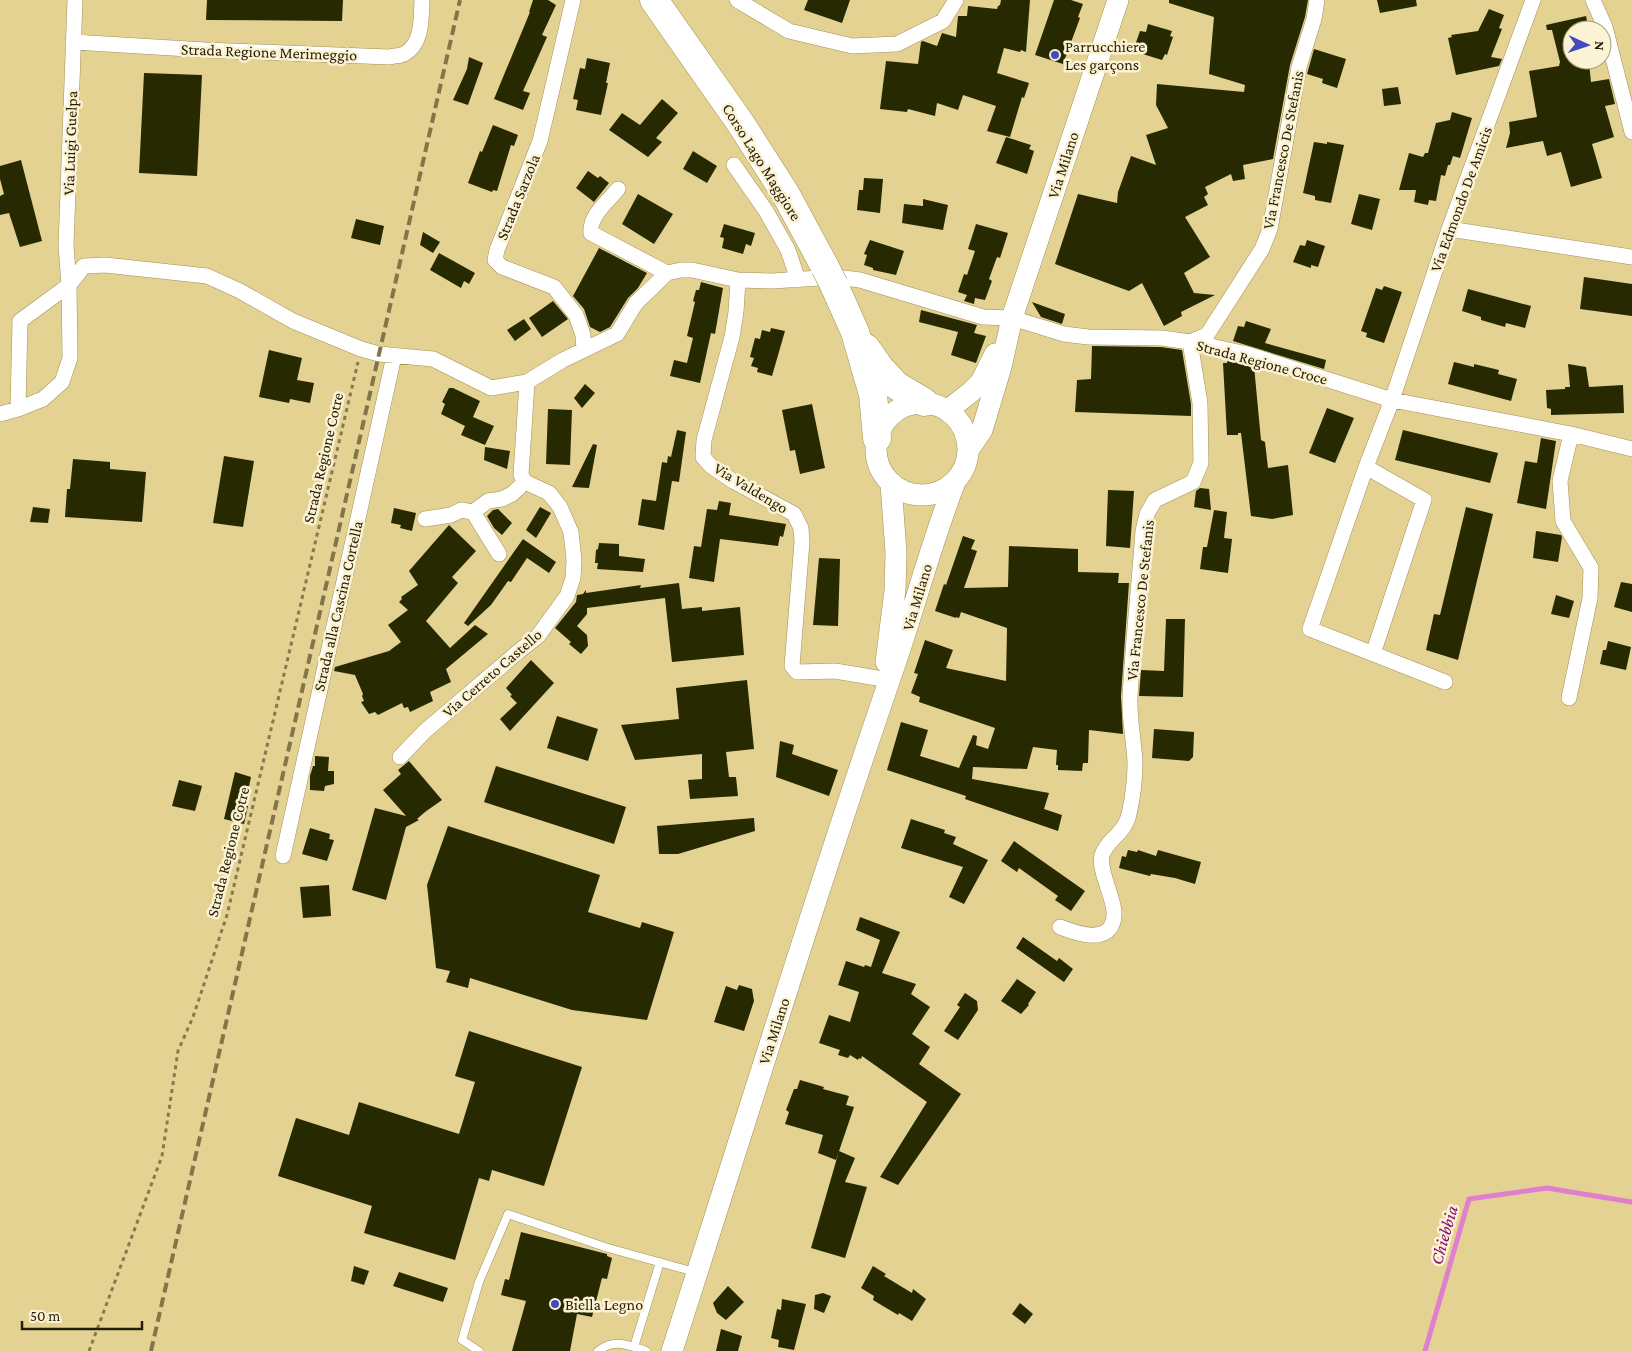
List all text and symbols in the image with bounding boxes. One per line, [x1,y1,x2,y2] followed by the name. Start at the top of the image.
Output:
[1562,20,1612,70] north arrow
[1065,38,1145,74] place label: Parrucchiere Les garçons
[181,40,357,65] street label: Strada Regione Merimeggio
[1592,40,1608,51] text: N
[1049,49,1061,61] marker: Parrucchiere Les garçons
[1259,69,1307,231] street label: Via Francesco De Stefanis
[60,90,81,196] street label: Via Luigi Guelpa
[718,100,805,224] street label: Corso Lago Maggiore
[1427,124,1495,274] street label: Via Edmondo De Amicis
[1044,129,1082,200] street label: Via Milano
[493,151,543,242] street label: Strada Sarzola
[1194,336,1329,389] street label: Strada Regione Croce
[300,391,347,525] street label: Strada Regione Cotre
[710,459,791,518] street label: Via Valdengo
[310,518,366,693] street label: Strada alla Cascina Cortella
[1123,519,1157,681] street label: Via Francesco De Stefanis
[899,561,935,633] street label: Via Milano
[439,625,545,721] street label: Via Cerreto Castello
[204,785,253,919] street label: Strada Regione Cotre
[755,995,793,1066] street label: Via Milano
[1426,1203,1462,1267] water label: Chiebbia
[565,1296,643,1314] place label: Biella Legno
[22,1298,142,1330] scale bar
[549,1298,561,1310] marker: Biella Legno
[30,1308,60,1324] text: 50 m

